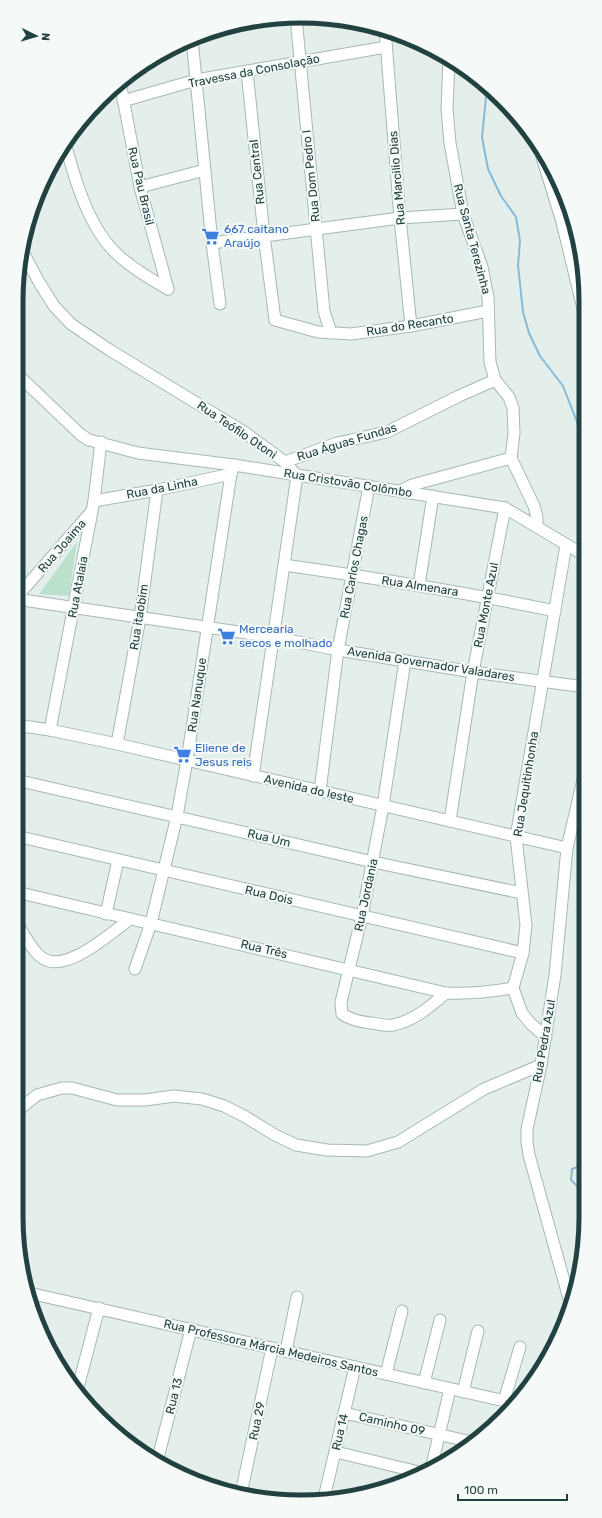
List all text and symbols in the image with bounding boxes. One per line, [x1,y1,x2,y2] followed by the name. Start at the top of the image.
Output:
[16,16,56,56] north arrow
[39,32,52,41] text: N
[187,51,321,91] street label: Travessa da Consolação
[299,129,323,223] street label: Rua Dom Pedro I
[386,130,408,226] street label: Rua Marcilio Dias
[247,139,267,205] street label: Rua Central
[125,145,157,227] street label: Rua Pau Brasil
[451,182,493,296] street label: Rua Santa Terezinha
[224,222,289,250] place label: 667 caitano Araújo
[201,226,221,246] supermarket icon: 667 caitano Araújo
[365,311,455,339] street label: Rua do Recanto
[195,398,279,462] street label: Rua Teófilo Otoni
[295,420,399,464] street label: Rua Águas Fundas
[283,466,413,500] street label: Rua Cristovão Colômbo
[125,474,199,502] street label: Rua da Linha
[337,514,371,620] street label: Rua Carlos Chagas
[35,517,89,575] street label: Rua Joaima
[65,555,91,619] street label: Rua Atalaia
[471,561,501,649] street label: Rua Monte Azul
[381,573,459,599] street label: Rua Almenara
[127,583,151,651] street label: Rua itaobim
[239,622,333,650] place label: Mercearia secos e molhado
[216,626,236,646] supermarket icon: Mercearia secos e molhado
[346,644,516,684] street label: Avenida Governador Valadares
[185,657,209,733] street label: Rua Nanuque
[511,730,541,838] street label: Rua Jequitinhonha
[195,741,252,769] place label: Eliene de Jesus reis
[172,745,192,765] supermarket icon: Eliene de Jesus reis
[263,772,356,806] street label: Avenida do leste
[246,826,292,850] street label: Rua Um
[351,857,381,933] street label: Rua Jordania
[244,883,294,907] street label: Rua Dois
[239,937,289,961] street label: Rua Três
[530,998,558,1084] street label: Rua Pedra Azul
[162,1316,380,1380] street label: Rua Professora Márcia Medeiros Santos
[163,1376,185,1416] street label: Rua 13
[246,1401,268,1441] street label: Rua 29
[358,1410,426,1438] street label: Caminho 09
[329,1412,351,1452] street label: Rua 14
[458,1476,567,1502] scale bar
[464,1483,498,1497] text: 100 m

